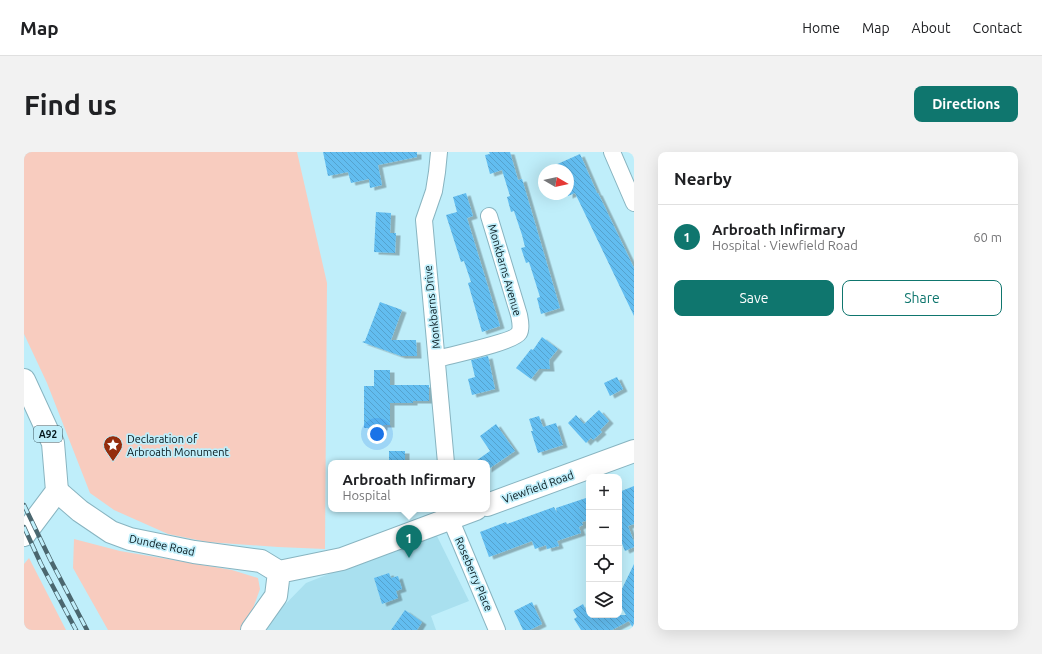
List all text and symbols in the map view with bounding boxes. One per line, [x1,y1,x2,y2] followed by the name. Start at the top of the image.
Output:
[20,17,59,39] text: Map
[802,20,840,36] text: Home
[862,20,890,36] text: Map
[912,20,951,36] text: About
[973,20,1022,36] text: Contact
[914,86,1018,122] button: Directions
[24,89,117,120] text: Find us
[538,164,574,200] north arrow
[674,169,732,188] text: Nearby
[712,221,845,238] text: Arbroath Infirmary
[486,223,524,317] street label: Monkbarns Avenue
[683,230,691,244] text: 1
[973,230,1002,244] text: 60 m
[712,238,858,252] text: Hospital · Viewfield Road
[422,265,442,349] street label: Monkbarns Drive
[674,280,834,316] button: Save
[842,280,1002,316] button: Share
[367,424,387,444] your location
[34,426,62,442] road number: A92
[127,433,230,458] place label: Declaration of Arbroath Monument
[102,434,124,462] place icon: Declaration of Arbroath Monument
[328,460,490,512] popup
[501,469,575,505] street label: Viewfield Road
[342,471,476,488] text: Arbroath Infirmary
[586,474,622,618] map controls
[586,474,622,510] button: +
[342,488,391,502] text: Hospital
[586,510,622,546] button: −
[396,525,422,558] pin: 1
[128,532,196,558] street label: Dundee Road
[453,535,495,613] street label: Roseberry Place
[586,546,622,582] button: locate
[586,582,622,618] button: layers

